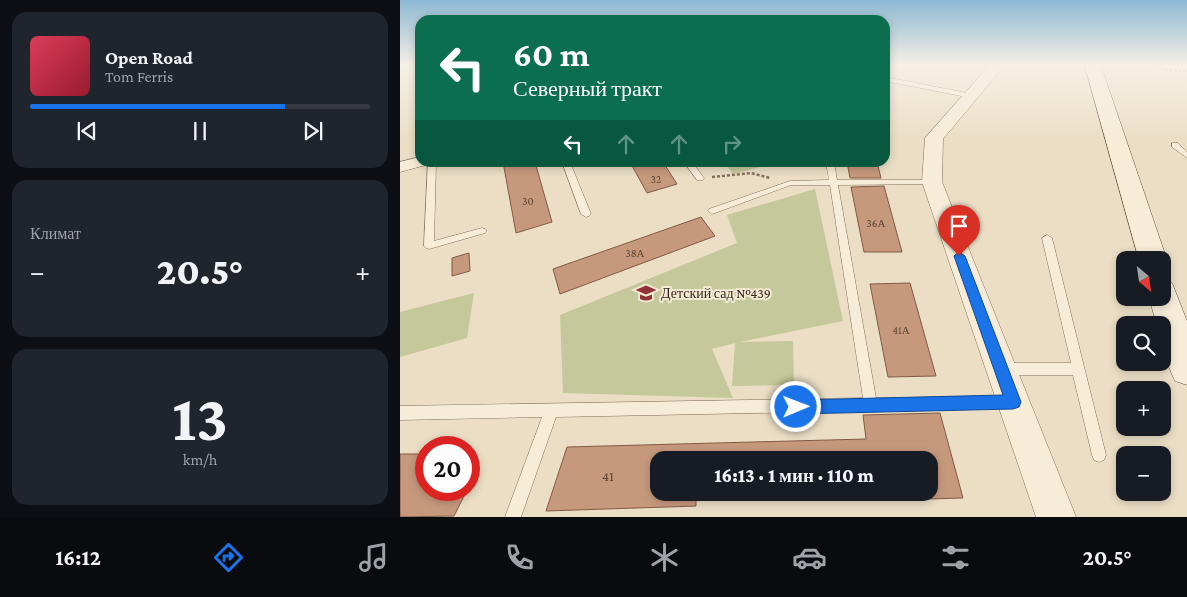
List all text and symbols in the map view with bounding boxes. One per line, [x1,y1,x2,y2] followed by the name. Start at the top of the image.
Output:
[430,35,495,100] icon: left
[513,35,590,74] text: 60 m
[105,47,193,68] text: Open Road
[105,68,173,85] text: Tom Ferris
[513,76,662,101] text: Северный тракт
[73,117,101,145] icon: previous
[186,117,214,145] icon: pause
[299,117,327,145] icon: next
[559,130,587,158] icon: left
[612,130,640,158] icon: ahead
[665,130,693,158] icon: ahead
[718,130,746,158] icon: right
[651,173,661,185] house number: 32
[522,195,534,207] house number: 30
[938,205,980,256] pin
[945,212,973,240] icon: arrive
[867,217,885,229] house number: 36А
[30,225,81,242] text: Климат
[625,247,645,259] house number: 38А
[156,250,244,292] text: 20.5°
[1116,251,1171,306] north arrow
[1116,251,1171,501] map controls
[30,256,45,287] text: −
[355,256,370,287] text: +
[635,282,657,304] school or university icon: Детский сад №439
[661,285,771,301] place label: Детский сад №439
[1116,316,1171,371] button: search
[892,324,910,336] house number: 41А
[769,380,821,432] position arrow
[1116,381,1171,436] button: +
[172,382,228,454] text: 13
[415,436,480,501] speed limit sign: 20
[1116,446,1171,501] button: −
[183,451,217,468] text: km/h
[714,465,874,486] text: 16:13 · 1 мин · 110 m
[602,468,614,484] house number: 41
[211,540,246,575] icon: directions
[356,540,391,575] icon: music
[502,540,537,575] icon: phone
[647,540,682,575] icon: climate
[792,540,827,575] icon: car
[938,540,973,575] icon: filters
[55,545,101,570] text: 16:12
[1083,545,1132,570] text: 20.5°

